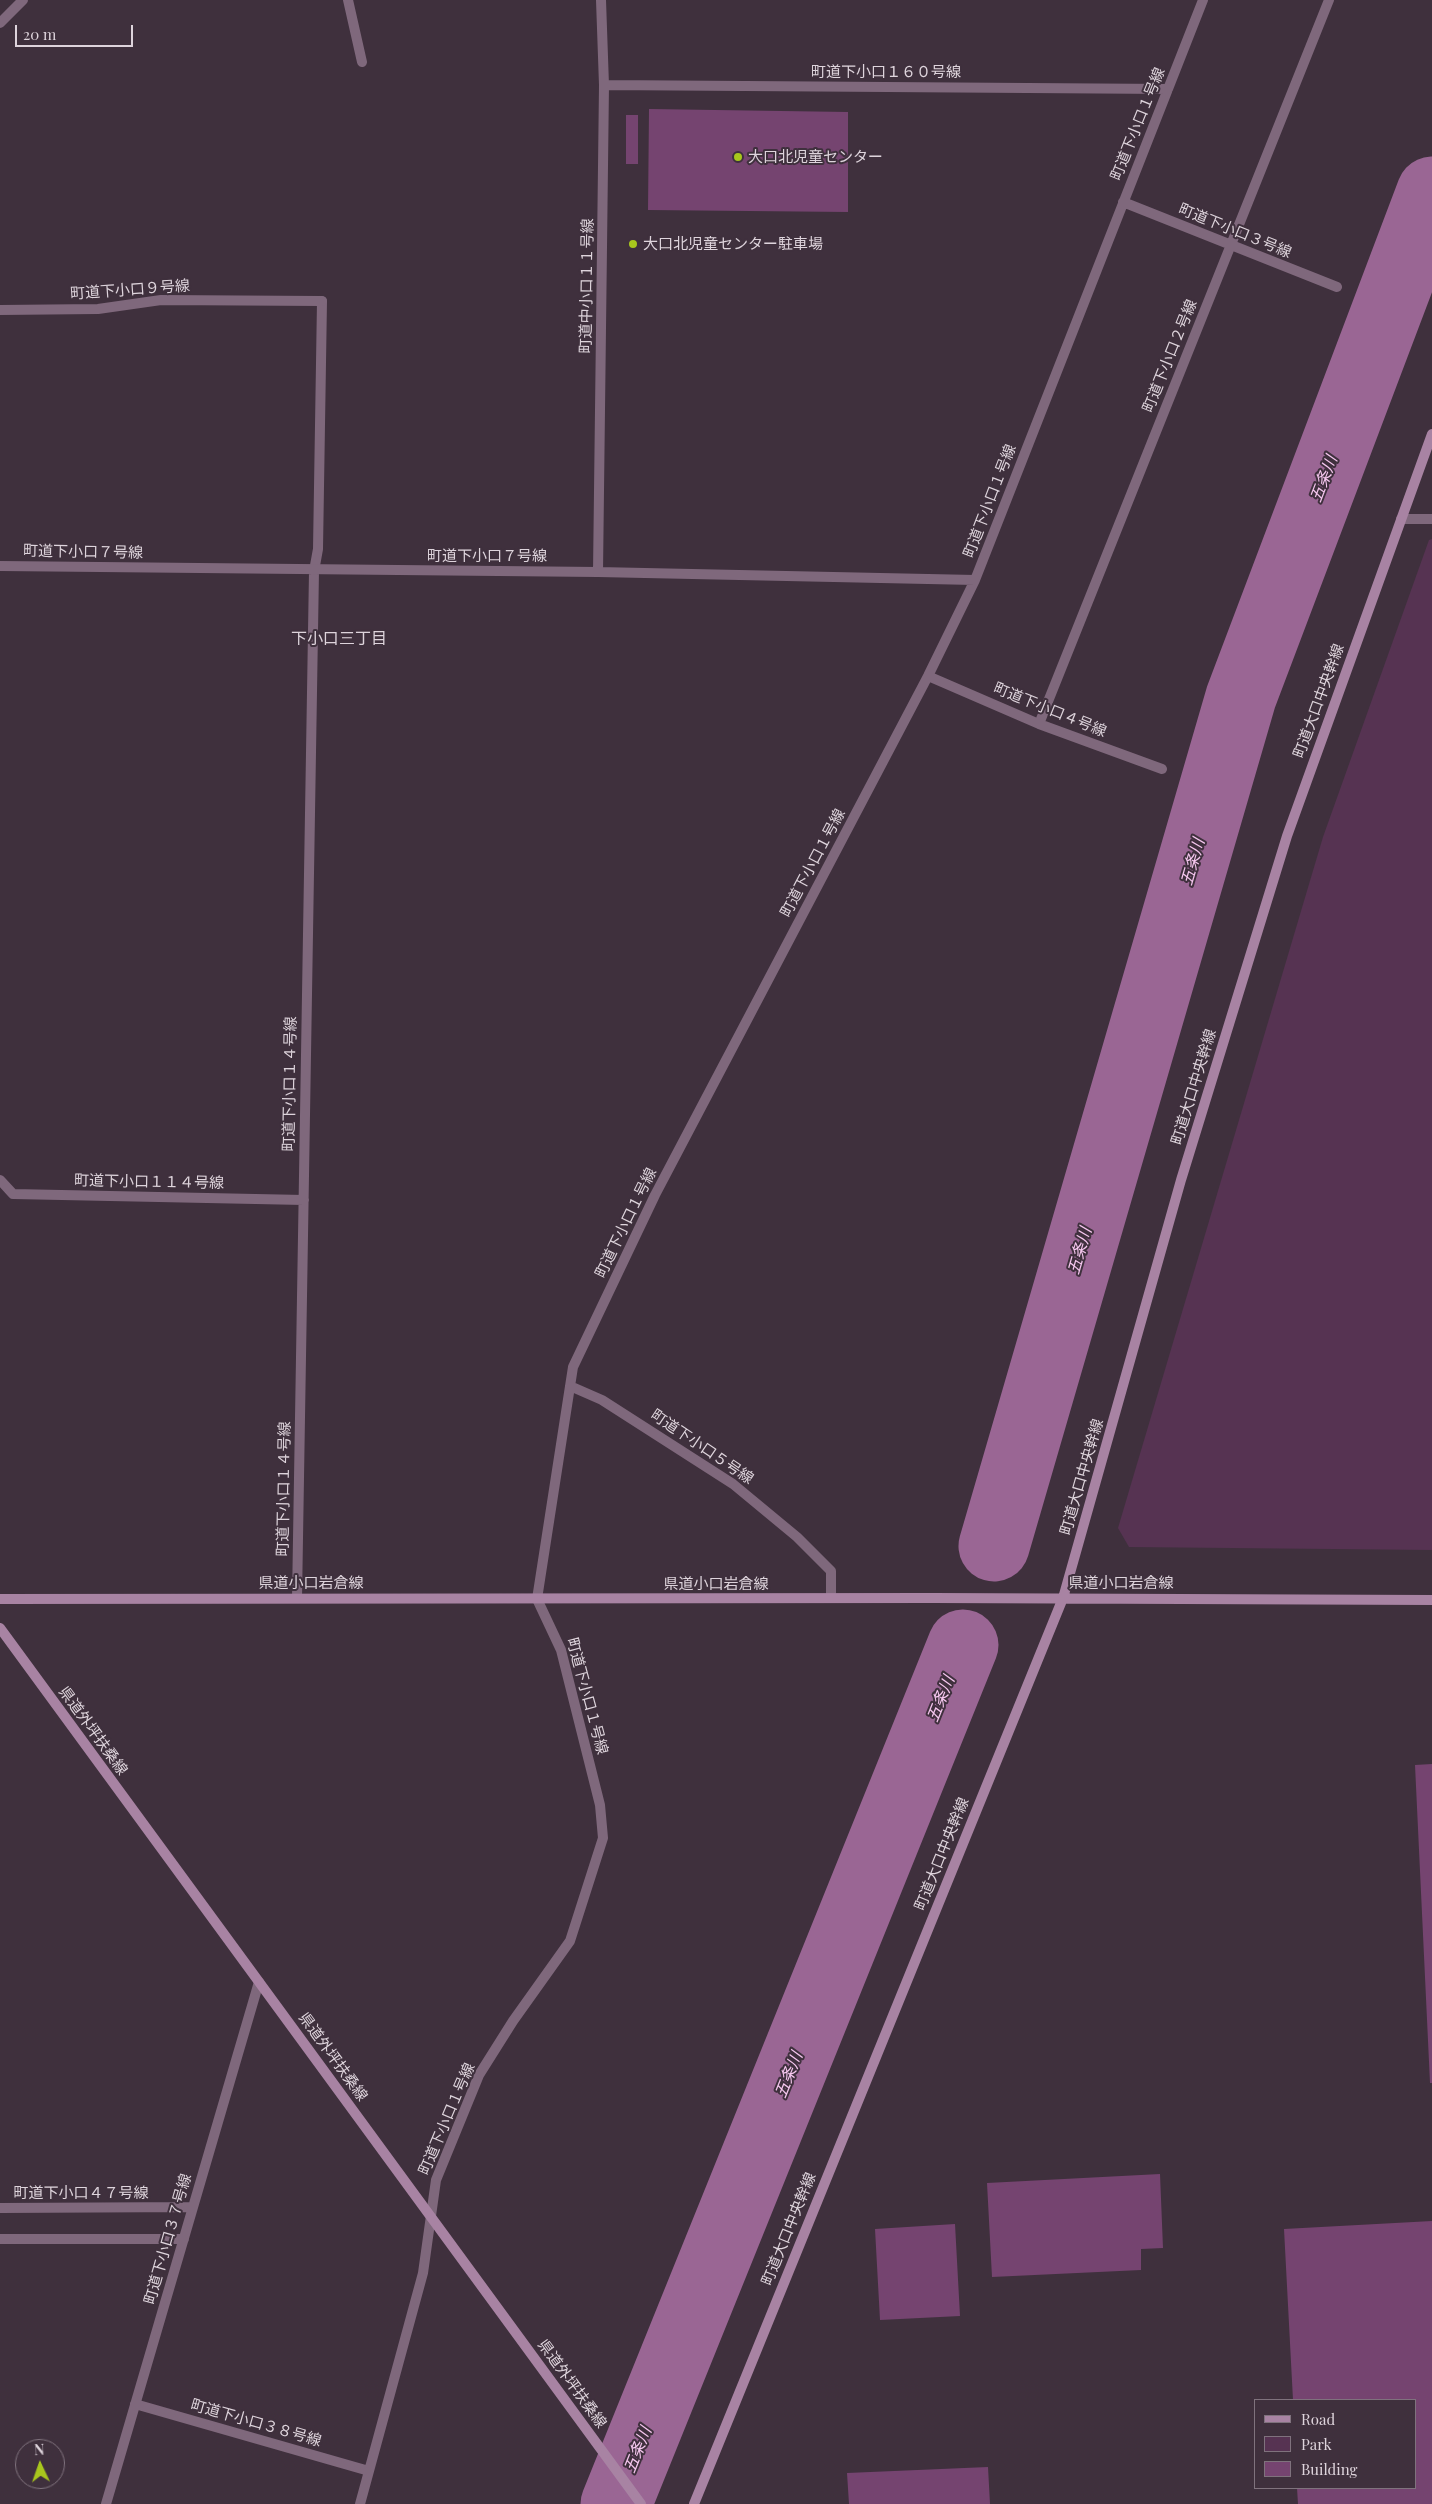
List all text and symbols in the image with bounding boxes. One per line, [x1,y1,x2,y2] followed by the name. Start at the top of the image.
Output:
[18,15,135,47] scale bar
[23,24,56,44] text: 20 m
[811,63,961,81] street label: 町道下小口１６０号線
[1107,65,1169,183] street label: 町道下小口１号線
[748,148,883,166] place label: 大口北児童センター
[732,151,744,163] marker: 大口北児童センター
[1176,200,1294,262] street label: 町道下小口３号線
[577,218,597,354] street label: 町道中小口１１号線
[643,235,823,253] place label: 大口北児童センター駐車場
[627,238,639,250] marker: 大口北児童センター駐車場
[70,277,190,303] street label: 町道下小口９号線
[1139,297,1201,415] street label: 町道下小口２号線
[960,442,1020,560] street label: 町道下小口１号線
[1306,453,1342,505] water label: 五条川
[23,542,143,562] street label: 町道下小口７号線
[427,547,547,565] street label: 町道下小口７号線
[291,629,387,649] district label: 下小口三丁目
[1290,642,1348,760] street label: 町道大口中央幹線
[991,679,1109,741] street label: 町道下小口４号線
[777,806,849,920] street label: 町道下小口１号線
[1177,836,1209,888] water label: 五条川
[280,1016,300,1152] street label: 町道下小口１４号線
[1168,1027,1220,1147] street label: 町道大口中央幹線
[592,1165,660,1281] street label: 町道下小口１号線
[74,1172,224,1192] street label: 町道下小口１１４号線
[1064,1225,1096,1277] water label: 五条川
[647,1406,757,1488] street label: 町道下小口５号線
[1057,1417,1107,1537] street label: 町道大口中央幹線
[274,1421,294,1557] street label: 町道下小口１４号線
[259,1574,363,1592] street label: 県道小口岩倉線
[1069,1574,1173,1592] street label: 県道小口岩倉線
[664,1575,768,1593] street label: 県道小口岩倉線
[563,1636,611,1756] street label: 町道下小口１号線
[923,1673,959,1725] water label: 五条川
[55,1683,131,1779] street label: 県道外坪扶桑線
[911,1795,973,1913] street label: 町道大口中央幹線
[295,2009,371,2105] street label: 県道外坪扶桑線
[771,2049,807,2101] water label: 五条川
[415,2060,479,2178] street label: 町道下小口１号線
[758,2170,820,2288] street label: 町道大口中央幹線
[141,2172,195,2306] street label: 町道下小口３７号線
[14,2184,148,2202] street label: 町道下小口４７号線
[534,2336,610,2432] street label: 県道外坪扶桑線
[189,2396,323,2450] street label: 町道下小口３８号線
[1254,2399,1417,2489] legend
[1301,2409,1335,2429] text: Road
[620,2424,656,2476] water label: 五条川
[1301,2434,1332,2454] text: Park
[15,2439,65,2489] north arrow
[34,2440,45,2459] text: N
[1301,2459,1357,2479] text: Building

